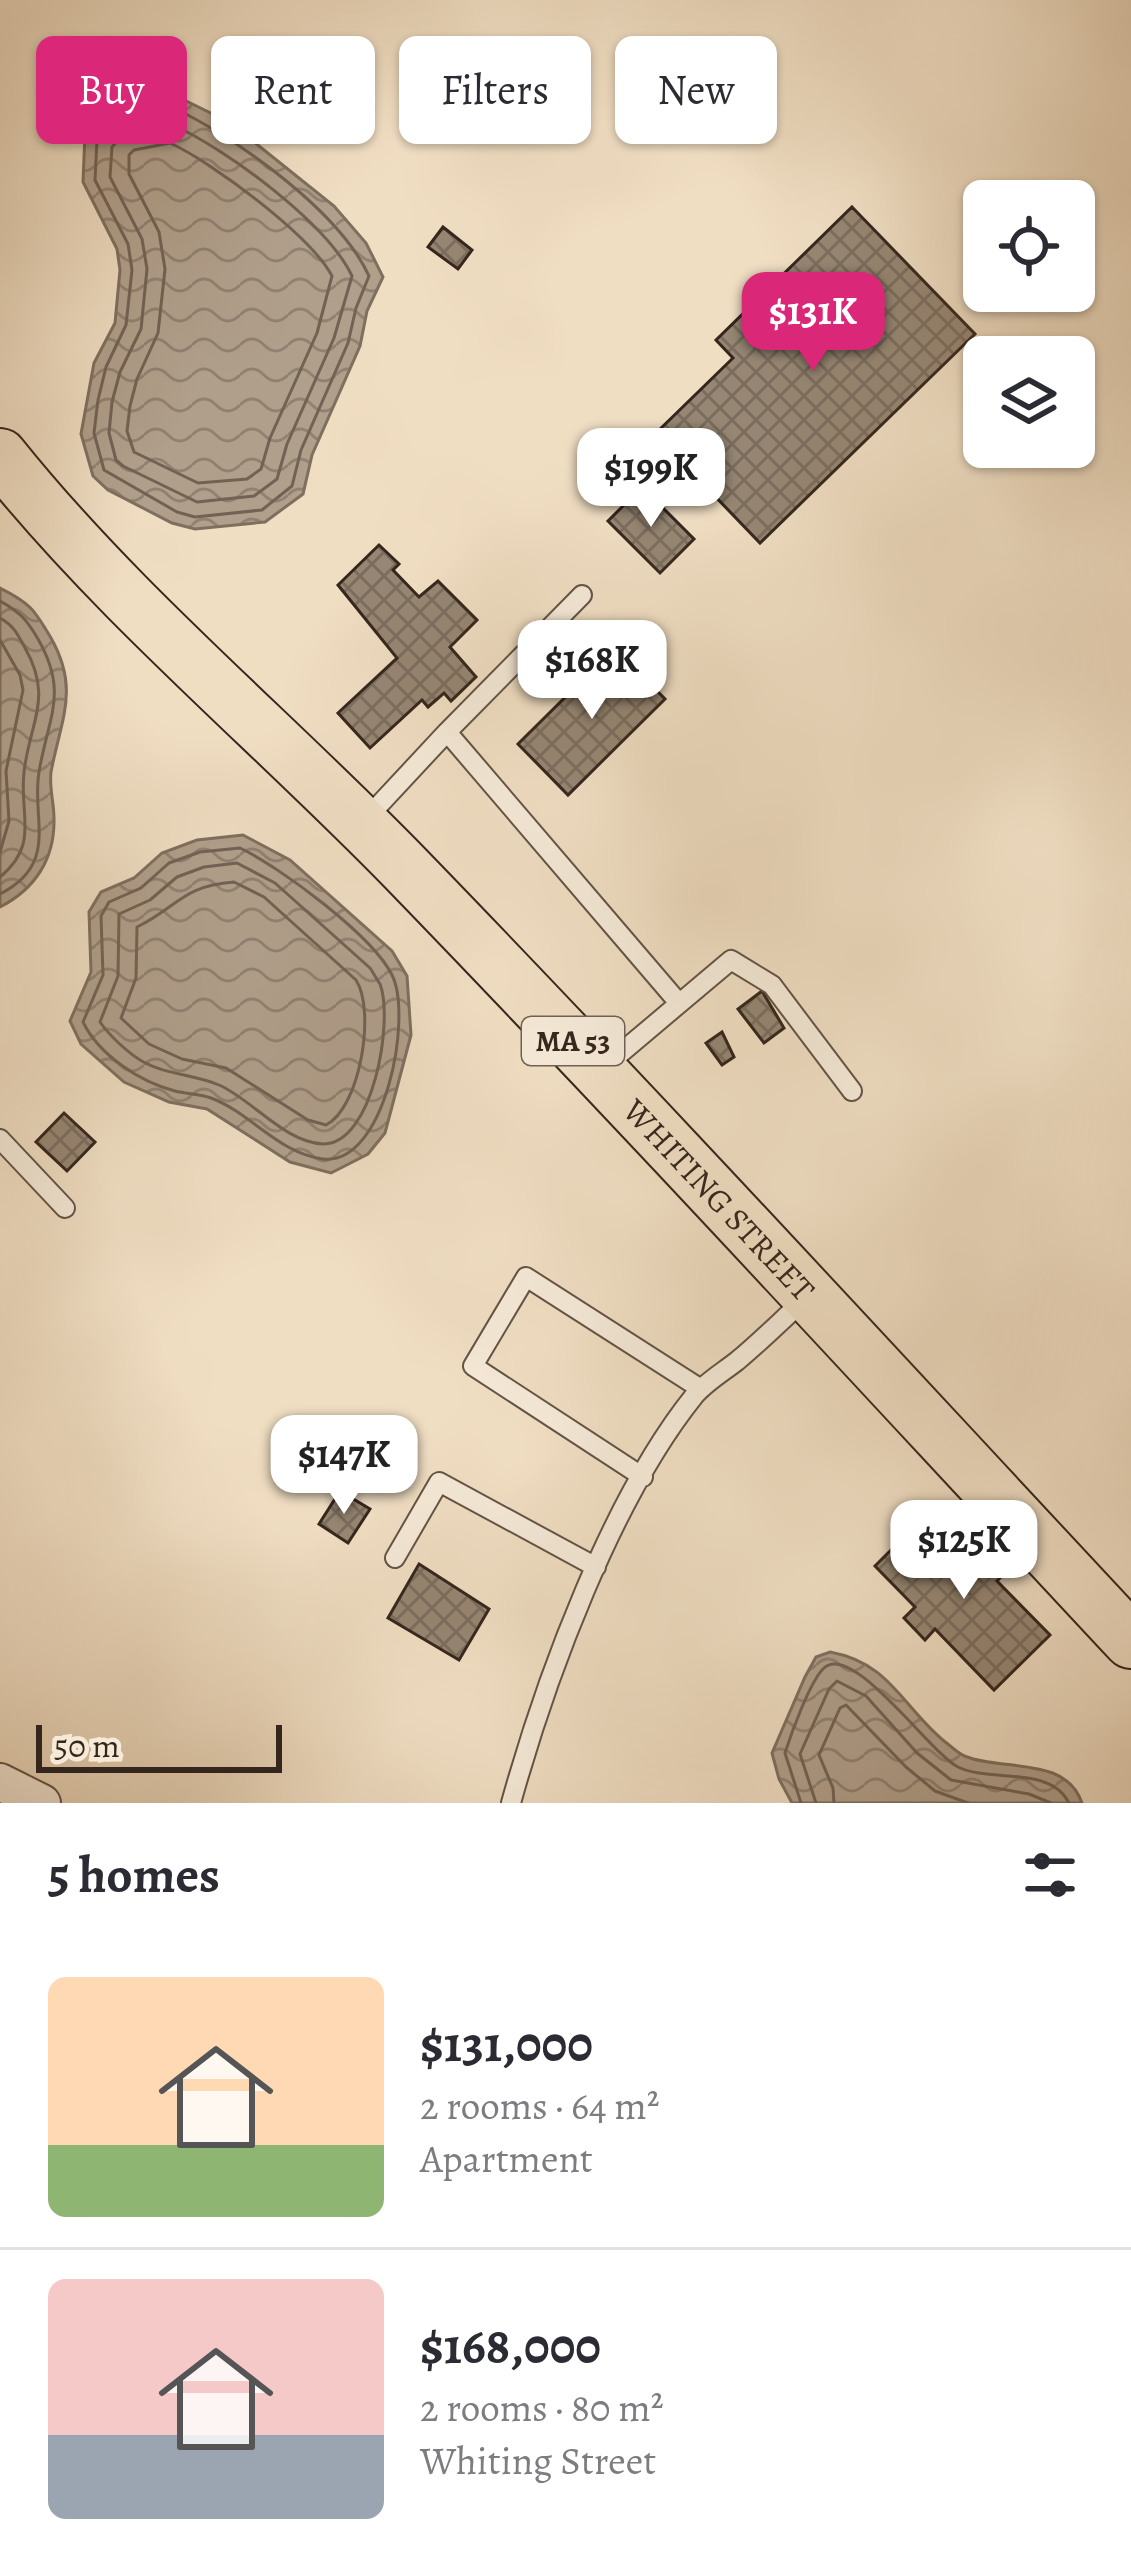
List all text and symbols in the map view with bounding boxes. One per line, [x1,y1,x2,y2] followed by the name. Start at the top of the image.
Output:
[36,36,187,144] chip: Buy
[211,36,375,144] chip: Rent
[399,36,591,144] chip: Filters
[615,36,777,144] chip: New
[963,180,1095,468] map controls
[963,180,1095,312] button: locate
[729,272,897,374] pin: $131K
[769,284,857,337] text: $131K
[963,336,1095,468] button: layers
[567,428,735,530] pin: $199K
[604,440,698,493] text: $199K
[508,620,676,722] pin: $168K
[545,632,639,685] text: $168K
[522,1017,624,1065] road number: MA 53
[613,1088,825,1311] street label: WHITING STREET
[260,1415,428,1517] pin: $147K
[298,1427,390,1480] text: $147K
[880,1500,1048,1602] pin: $125K
[917,1512,1011,1565] text: $125K
[36,1719,282,1772] scale bar
[54,1723,120,1768] text: 50 m
[48,1840,220,1910] text: 5 homes
[1017,1842,1083,1908] icon: filters
[420,2009,593,2079] text: $131,000
[144,2025,288,2169] icon: home
[420,2079,660,2132] text: 2 rooms · 64 m²
[420,2132,593,2185] text: Apartment
[420,2311,601,2381] text: $168,000
[144,2327,288,2471] icon: home
[420,2381,664,2434] text: 2 rooms · 80 m²
[420,2434,656,2487] text: Whiting Street

